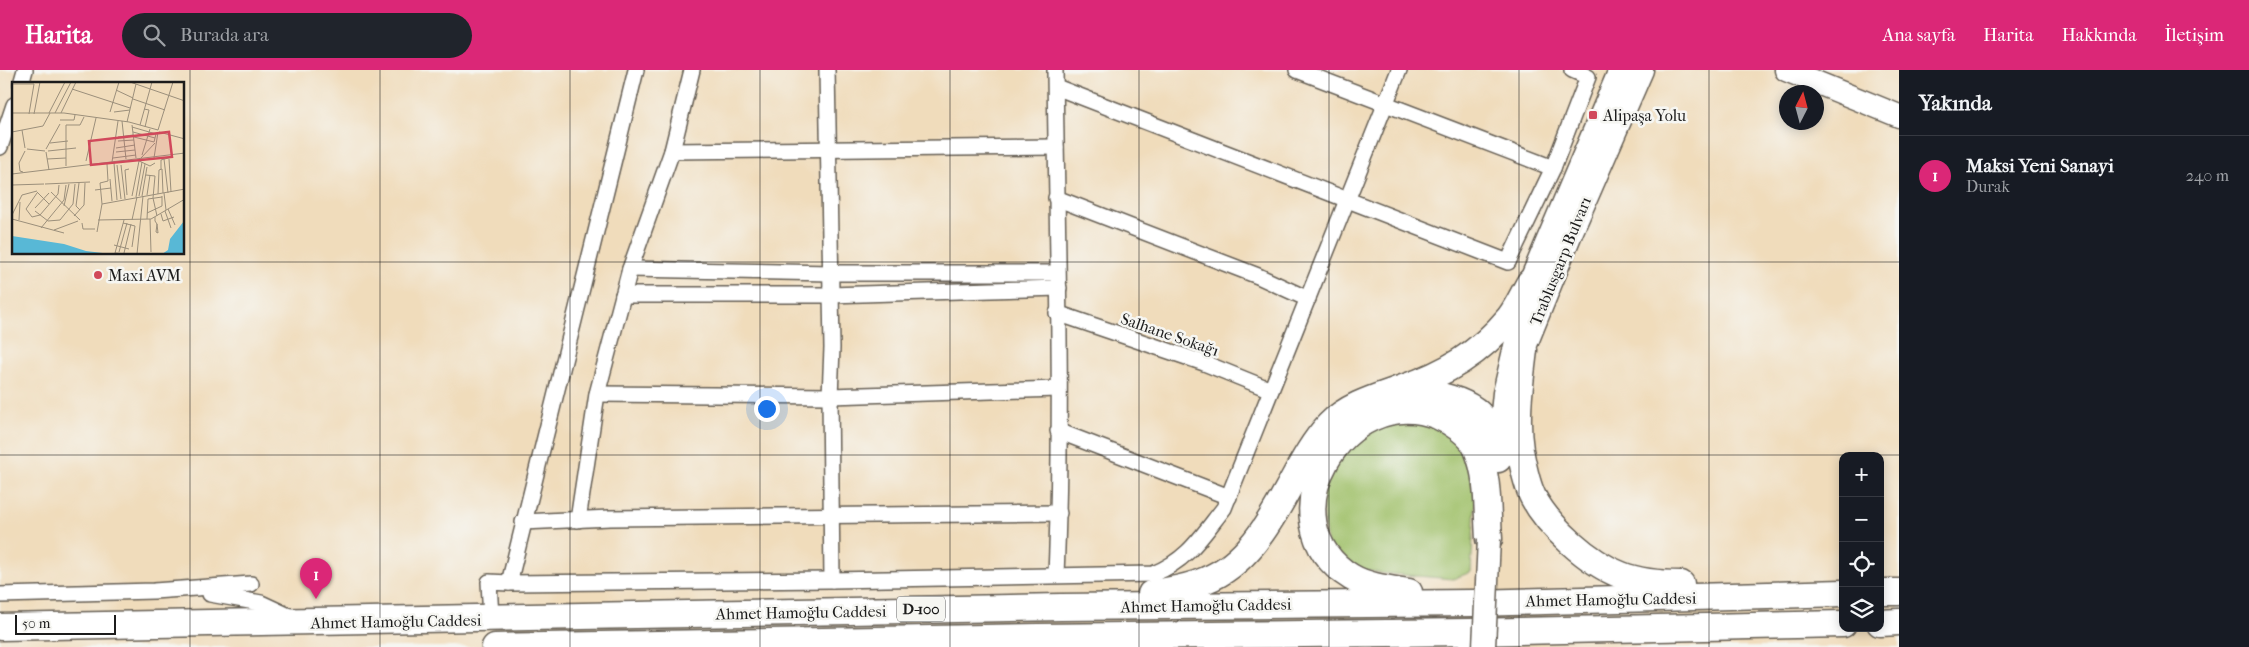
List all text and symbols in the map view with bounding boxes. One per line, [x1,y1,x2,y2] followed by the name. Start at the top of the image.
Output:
[122,13,472,58] search box
[25,21,92,49] text: Harita
[140,21,168,49] icon: search
[180,24,269,46] text: Burada ara
[1882,25,1955,46] text: Ana sayfa
[1983,25,2034,46] text: Harita
[2062,25,2137,46] text: Hakkında
[2165,25,2224,46] text: İletişim
[12,82,185,255] inset map
[1779,85,1824,130] north arrow
[1919,91,1992,115] text: Yakında
[1602,106,1686,126] place label: Alipaşa Yolu
[1587,109,1599,121] marker: Alipaşa Yolu
[1966,155,2114,177] text: Maksi Yeni Sanayi
[1932,166,1938,185] text: 1
[2186,166,2229,185] text: 240 m
[1966,177,2010,196] text: Durak
[1526,194,1595,328] street label: Trablusgarp Bulvarı
[108,266,181,285] place label: Maxi AVM
[92,269,104,281] marker: Maxi AVM
[1118,309,1221,360] street label: Salhane Sokağı
[754,396,780,422] your location
[1839,452,1884,632] map controls
[1839,452,1884,497] button: +
[1839,497,1884,542] button: −
[1839,542,1884,587] button: locate
[300,558,332,599] pin: 1
[1839,587,1884,632] button: layers
[1525,589,1697,611] street label: Ahmet Hamoğlu Caddesi
[1120,595,1292,617] street label: Ahmet Hamoğlu Caddesi
[897,596,945,622] road number: D-100
[715,602,887,624] street label: Ahmet Hamoğlu Caddesi
[310,611,482,633] street label: Ahmet Hamoğlu Caddesi
[15,612,116,635] scale bar
[22,615,50,632] text: 50 m

